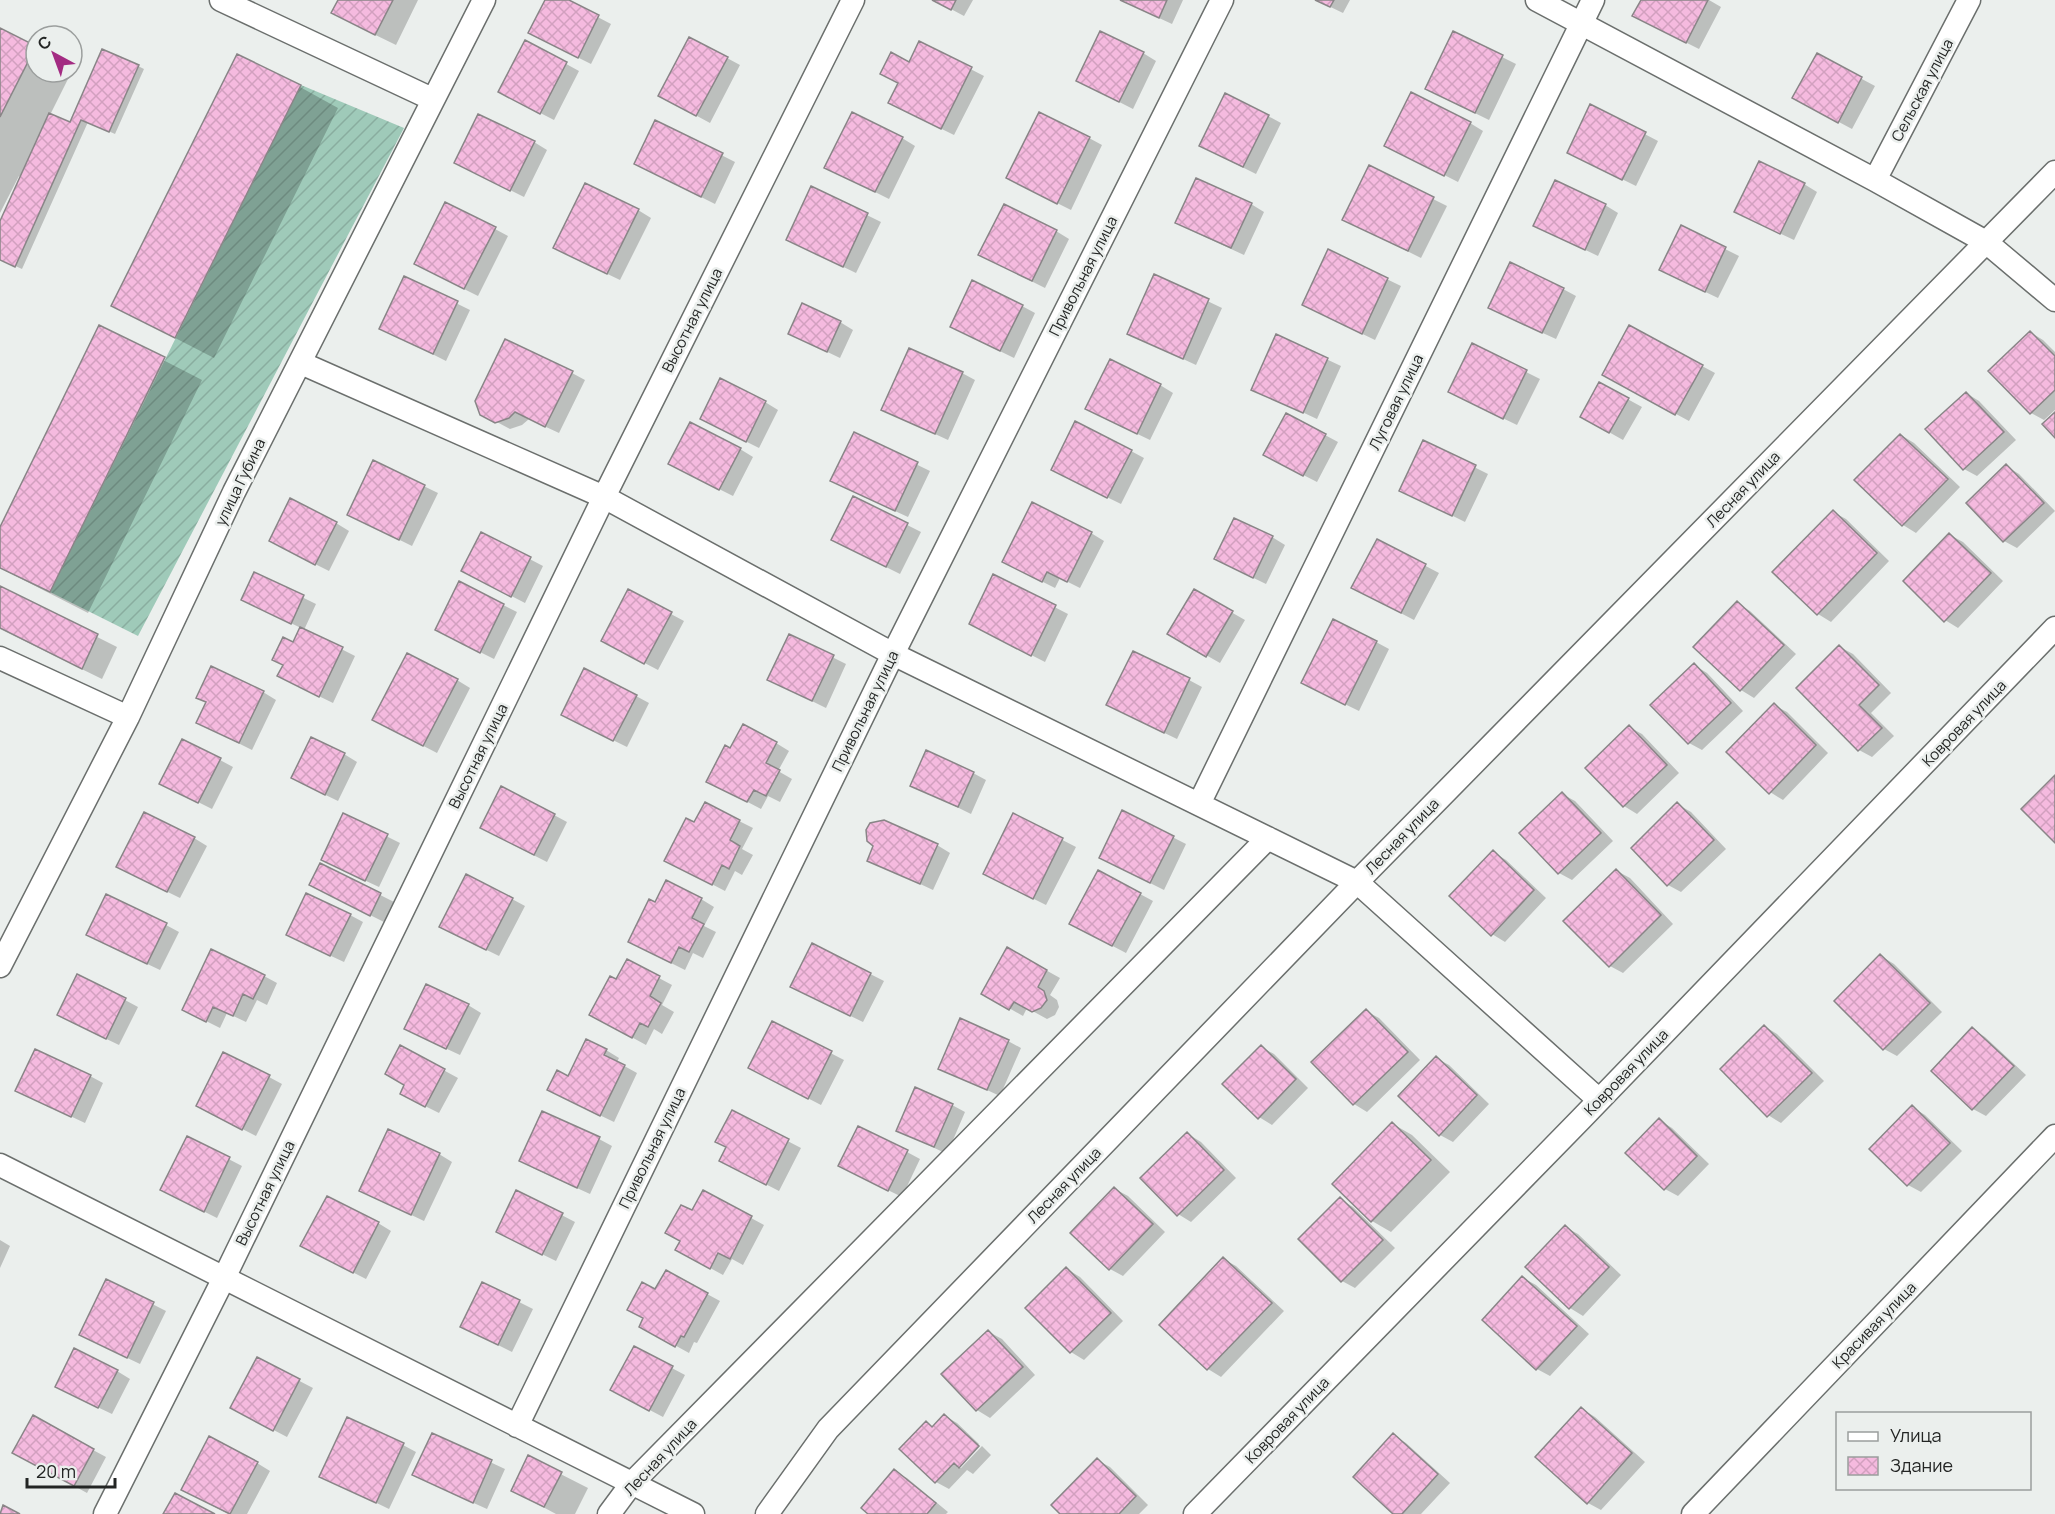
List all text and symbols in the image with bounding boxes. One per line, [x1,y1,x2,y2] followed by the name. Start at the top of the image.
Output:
[24,24,84,84] north arrow
[32,30,56,55] text: С
[1886,35,1958,145] street label: Сельская улица
[1044,212,1122,340] street label: Привольная улица
[657,264,727,376] street label: Высотная улица
[1364,351,1428,453] street label: Луговая улица
[210,435,270,529] street label: улица Губина
[1701,446,1785,532] street label: Лесная улица
[827,647,903,775] street label: Привольная улица
[1917,675,2011,771] street label: Ковровая улица
[443,700,513,812] street label: Высотная улица
[1360,793,1444,879] street label: Лесная улица
[1579,1024,1673,1120] street label: Ковровая улица
[614,1084,690,1212] street label: Привольная улица
[230,1137,300,1249] street label: Высотная улица
[1022,1142,1106,1228] street label: Лесная улица
[1827,1277,1921,1373] street label: Красивая улица
[1240,1372,1334,1468] street label: Ковровая улица
[1836,1412,2031,1490] legend
[619,1414,701,1500] street label: Лесная улица
[1890,1423,1942,1447] text: Улица
[27,1451,116,1489] scale bar
[1890,1453,1953,1477] text: Здание
[36,1459,76,1483] text: 20 m

